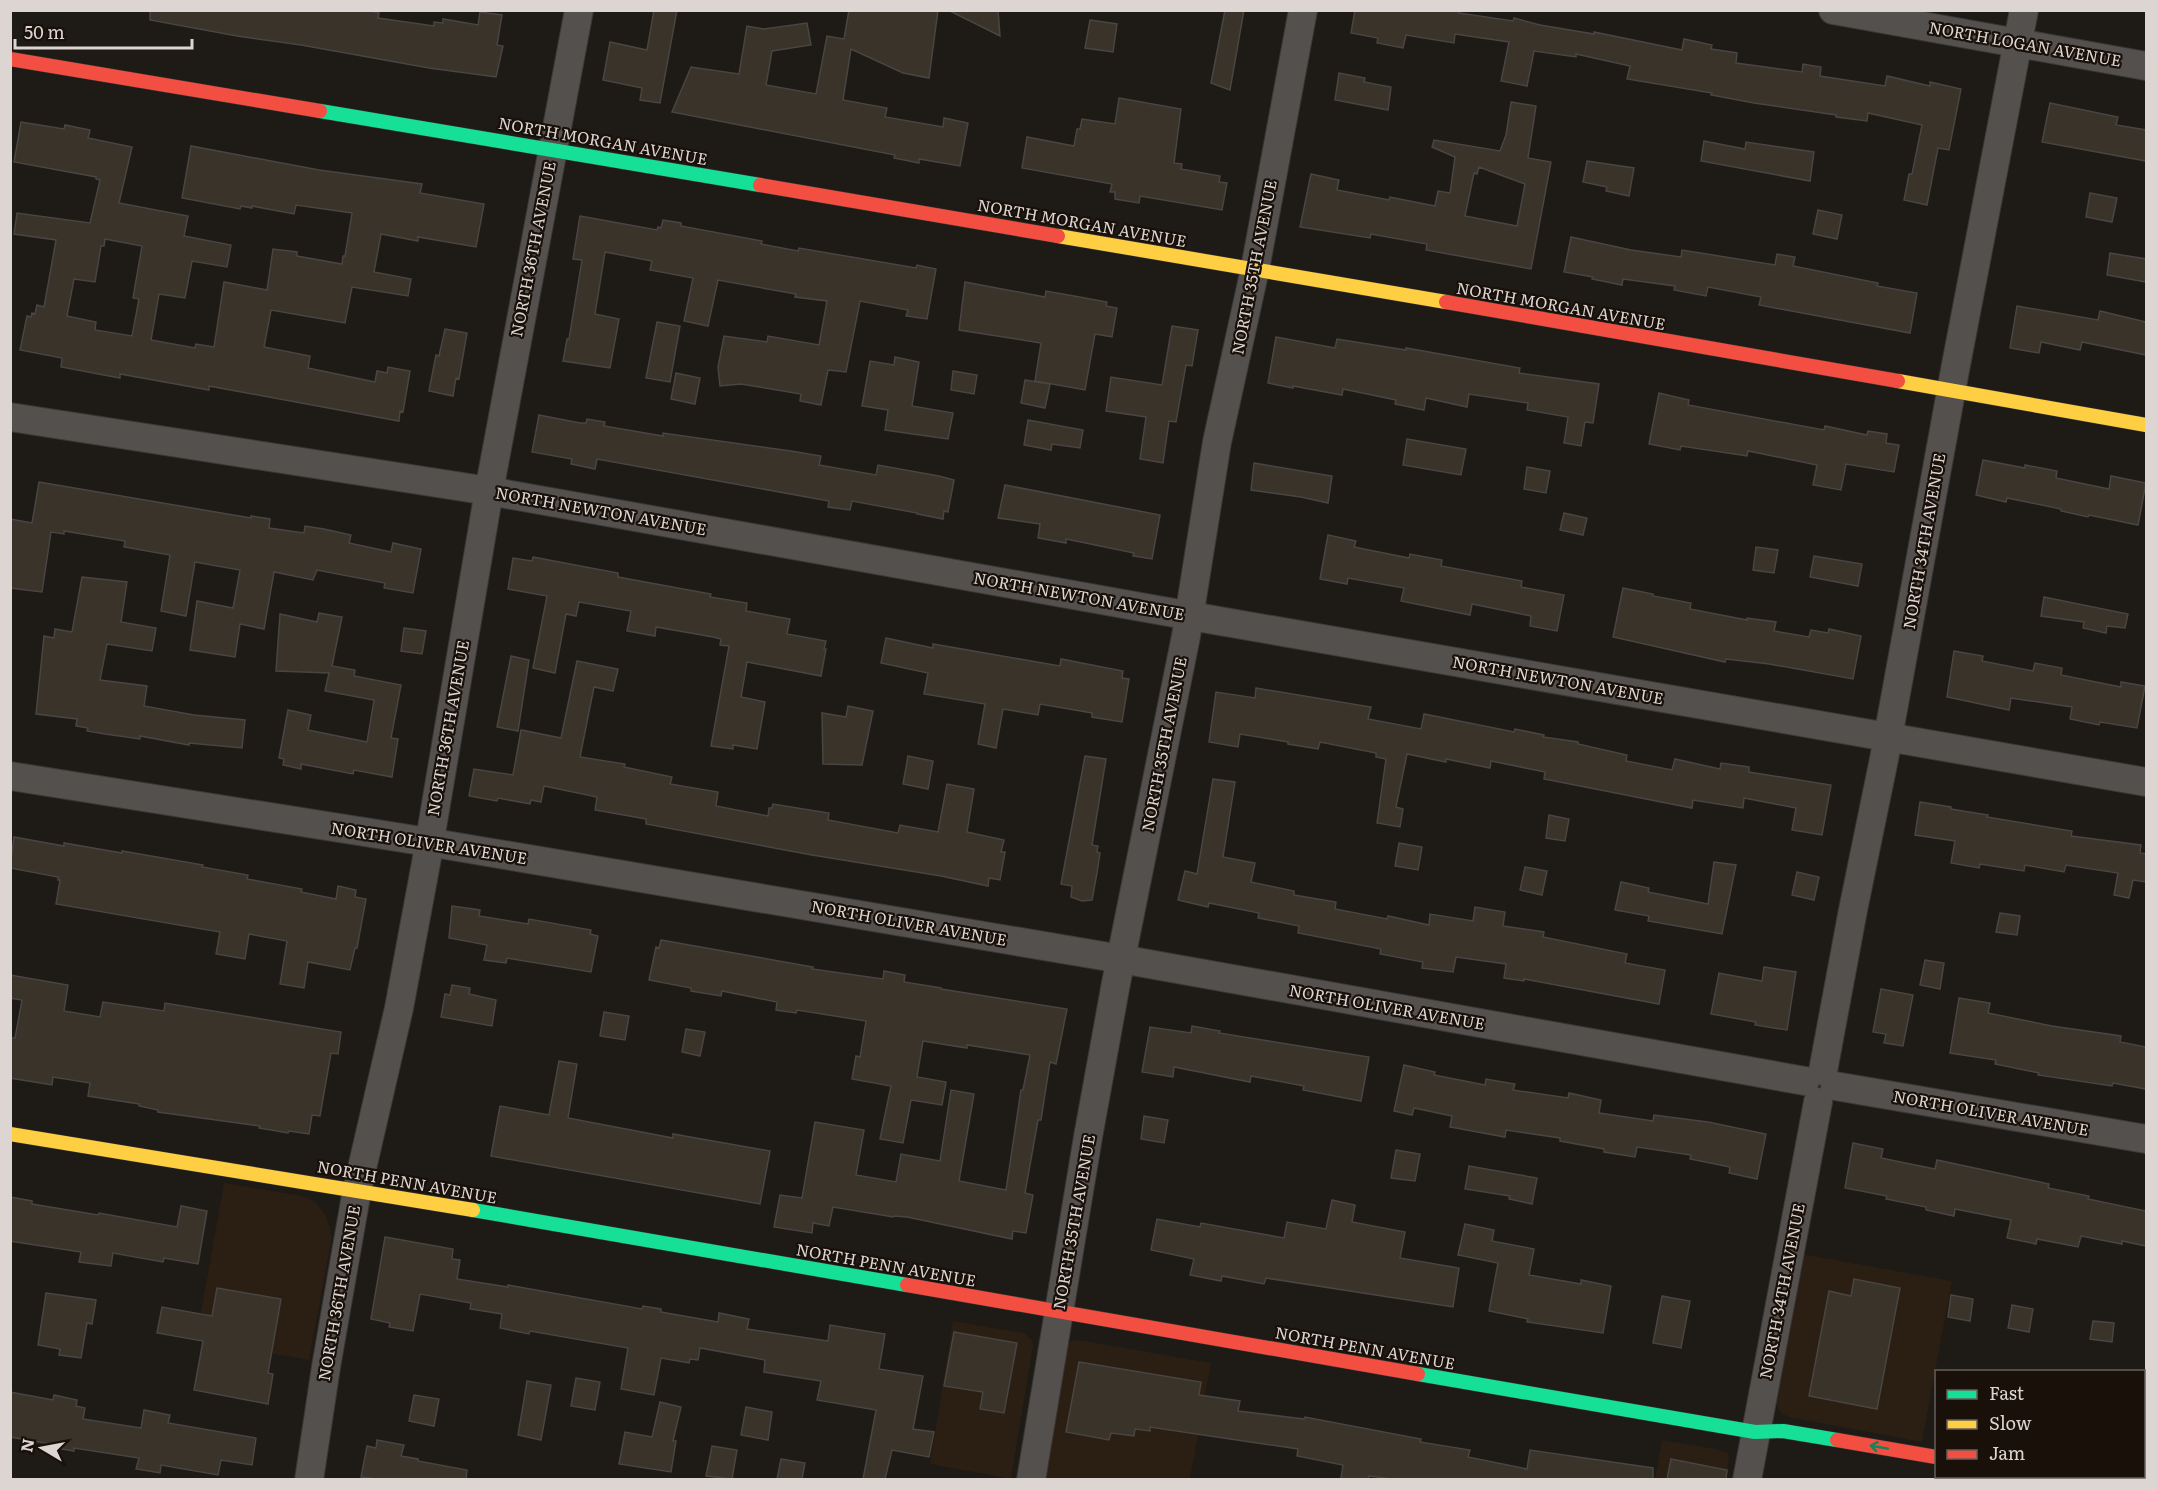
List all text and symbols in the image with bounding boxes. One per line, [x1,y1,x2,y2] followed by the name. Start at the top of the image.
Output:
[15,12,192,50] scale bar
[1927,14,2123,72] street label: NORTH LOGAN AVENUE
[24,18,65,45] text: 50 m
[497,110,710,170] street label: NORTH MORGAN AVENUE
[503,159,561,339] street label: NORTH 36TH AVENUE
[1224,177,1282,356] street label: NORTH 35TH AVENUE
[976,192,1189,252] street label: NORTH MORGAN AVENUE
[1455,275,1668,335] street label: NORTH MORGAN AVENUE
[1896,451,1950,631] street label: NORTH 34TH AVENUE
[494,480,709,540] street label: NORTH NEWTON AVENUE
[972,565,1187,625] street label: NORTH NEWTON AVENUE
[420,638,474,818] street label: NORTH 36TH AVENUE
[1451,649,1666,709] street label: NORTH NEWTON AVENUE
[1134,654,1192,833] street label: NORTH 35TH AVENUE
[329,815,529,869] street label: NORTH OLIVER AVENUE
[809,893,1009,951] street label: NORTH OLIVER AVENUE
[1287,977,1487,1035] street label: NORTH OLIVER AVENUE
[1891,1083,2091,1141] street label: NORTH OLIVER AVENUE
[1046,1132,1100,1311] street label: NORTH 35TH AVENUE
[315,1153,499,1209] street label: NORTH PENN AVENUE
[1752,1201,1810,1381] street label: NORTH 34TH AVENUE
[311,1203,365,1383] street label: NORTH 36TH AVENUE
[794,1236,978,1292] street label: NORTH PENN AVENUE
[1273,1319,1457,1375] street label: NORTH PENN AVENUE
[1935,1370,2145,1478] legend
[1989,1379,2025,1406] text: Fast
[1989,1409,2032,1436] text: Slow
[12,1418,72,1478] north arrow
[13,1437,39,1454] text: N
[1989,1439,2025,1466] text: Jam
[1870,1441,1889,1452] one-way arrow

